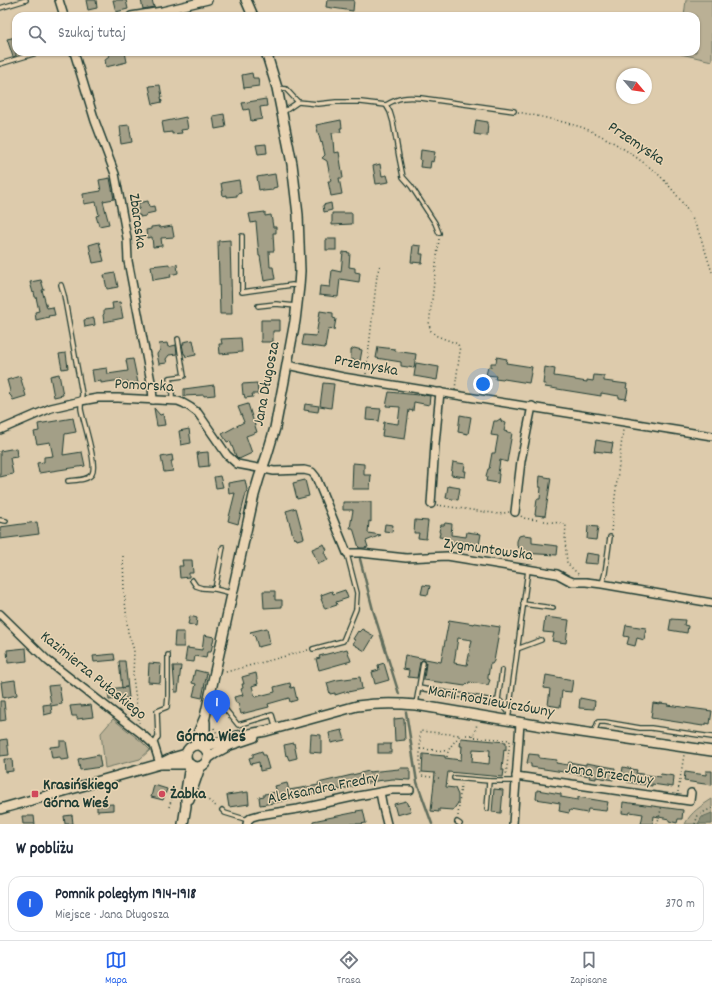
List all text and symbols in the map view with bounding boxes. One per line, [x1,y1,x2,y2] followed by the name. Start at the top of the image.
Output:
[12,12,700,56] search box
[26,23,48,45] icon: search
[58,23,126,45] text: Szukaj tutaj
[616,68,652,104] north arrow
[603,116,670,172] street label: Przemyska
[122,192,152,251] street label: Zbaraska
[248,339,287,428] street label: Jana Długosza
[332,349,400,383] street label: Przemyska
[114,373,175,399] street label: Pomorska
[473,374,493,394] your location
[442,532,535,568] street label: Zygmuntowska
[35,626,151,726] street label: Kazimierza Pułaskiego
[426,680,556,725] street label: Marii Rodziewiczówny
[204,690,230,723] pin: 1
[176,726,247,750] district label: Górna Wieś
[563,757,655,793] street label: Jana Brzechwy
[266,767,381,811] street label: Aleksandra Fredry
[43,774,118,815] place label: Krasińskiego Górna Wieś
[170,783,207,806] place label: Żabka
[30,789,40,799] marker: Krasińskiego Górna Wieś
[157,789,167,799] marker: Żabka
[16,838,73,862] text: W pobliżu
[55,884,196,906] text: Pomnik poległym 1914-1918
[29,895,31,914] text: 1
[665,895,695,914] text: 370 m
[55,906,169,925] text: Miejsce · Jana Długosza
[105,949,127,989] tab: Mapa
[337,949,360,989] tab: Trasa
[570,949,607,989] tab: Zapisane

